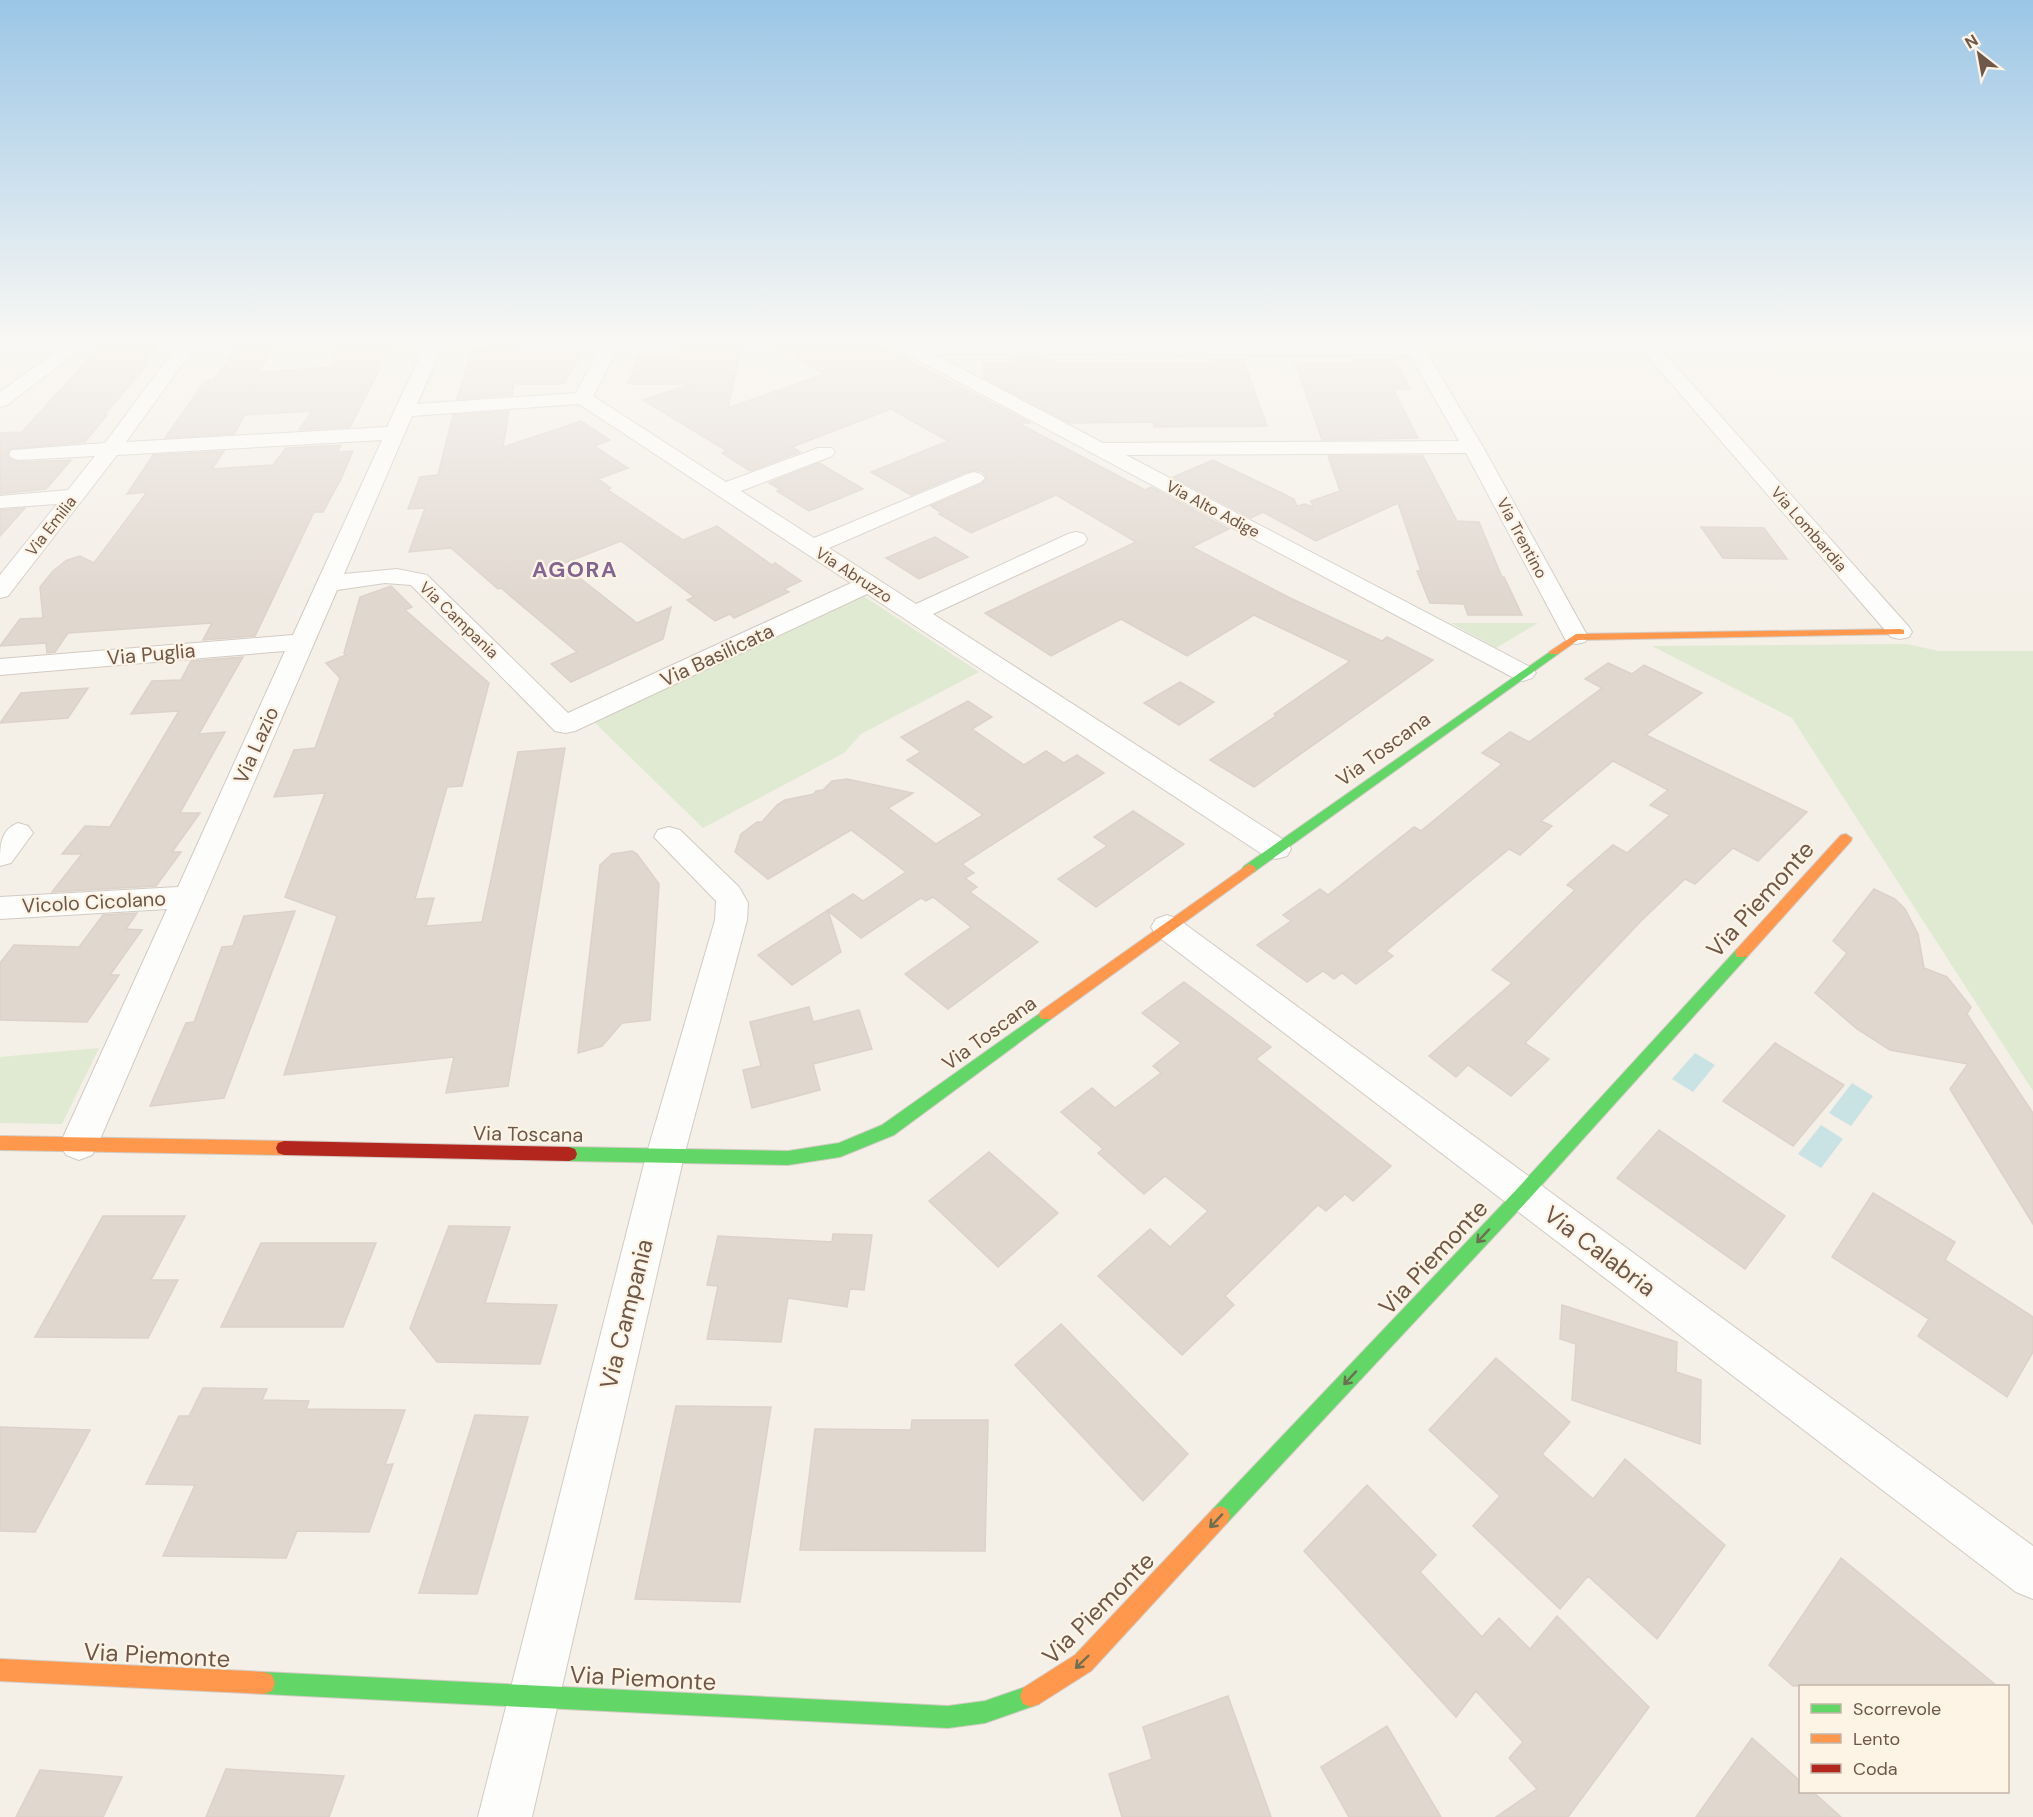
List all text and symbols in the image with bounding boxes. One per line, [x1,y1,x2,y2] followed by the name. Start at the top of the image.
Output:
[1949,24,2009,84] north arrow
[1961,30,1982,54] text: N
[1162,475,1264,543] street label: Via Alto Adige
[1766,482,1852,576] street label: Via Lombardia
[21,492,81,560] street label: Via Emilia
[1492,494,1552,582] street label: Via Trentino
[812,542,896,608] street label: Via Abruzzo
[532,555,618,584] district label: AGORA
[415,577,503,663] street label: Via Campania
[656,617,778,693] street label: Via Basilicata
[106,637,196,671] street label: Via Puglia
[228,702,284,788] street label: Via Lazio
[1331,706,1435,792] street label: Via Toscana
[1699,834,1821,964] street label: Via Piemonte
[21,885,167,919] street label: Vicolo Cicolano
[937,990,1041,1076] street label: Via Toscana
[473,1120,583,1148] street label: Via Toscana
[1372,1193,1494,1321] street label: Via Piemonte
[1538,1199,1662,1303] street label: Via Calabria
[1476,1229,1491,1244] one-way arrow
[592,1236,660,1392] street label: Via Campania
[1343,1371,1357,1386] one-way arrow
[1209,1513,1224,1528] one-way arrow
[1035,1545,1161,1671] street label: Via Piemonte
[83,1636,231,1674] street label: Via Piemonte
[1075,1655,1090,1670] one-way arrow
[569,1659,717,1697] street label: Via Piemonte
[1799,1685,2009,1793] legend
[1853,1697,1941,1721] text: Scorrevole
[1853,1727,1900,1751] text: Lento
[1853,1757,1898,1781] text: Coda

